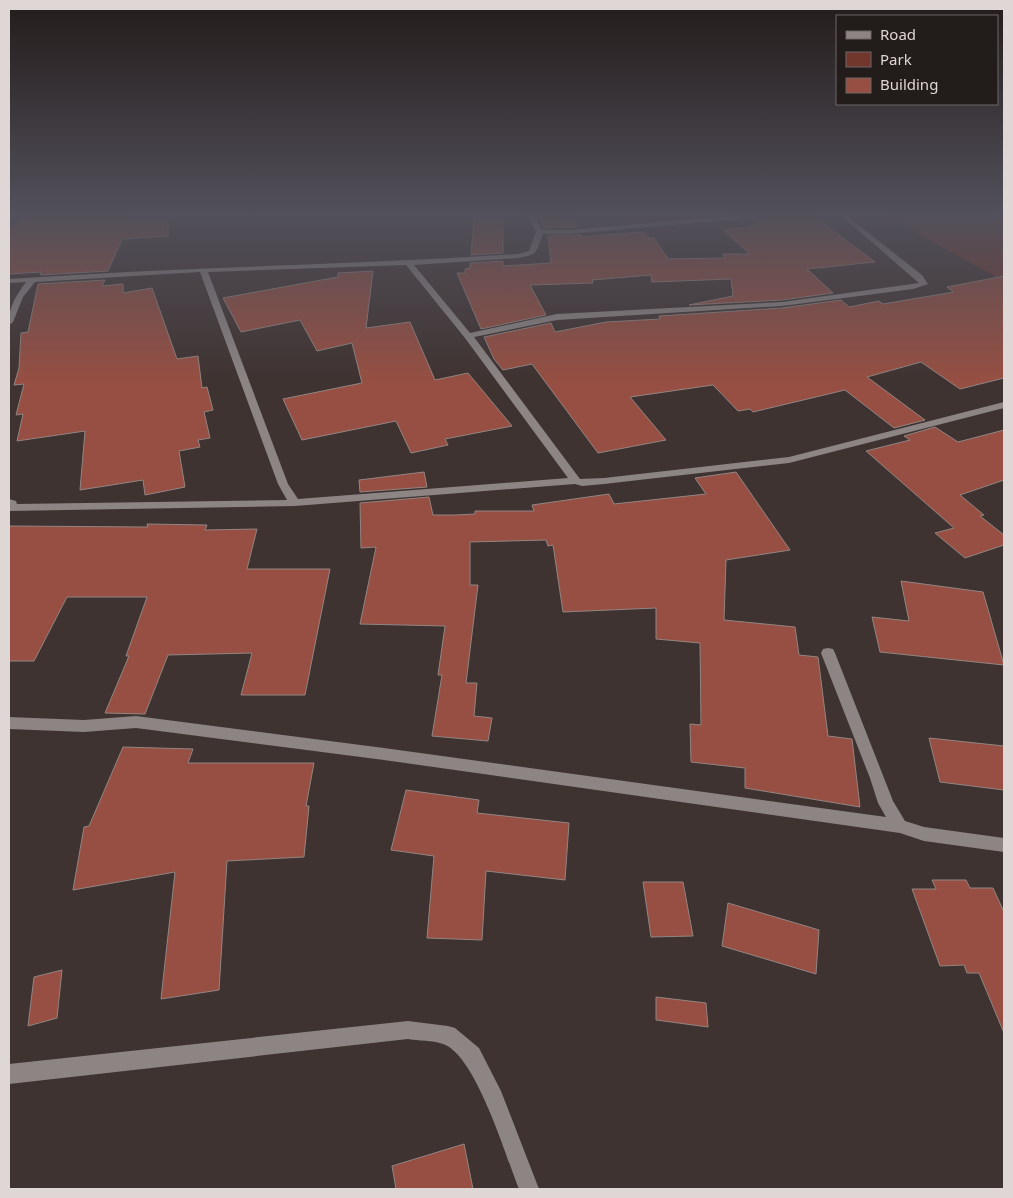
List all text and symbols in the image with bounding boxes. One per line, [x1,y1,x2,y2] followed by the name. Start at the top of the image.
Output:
[836,15,998,105] legend
[880,24,916,44] text: Road
[880,49,912,69] text: Park
[880,74,938,94] text: Building

